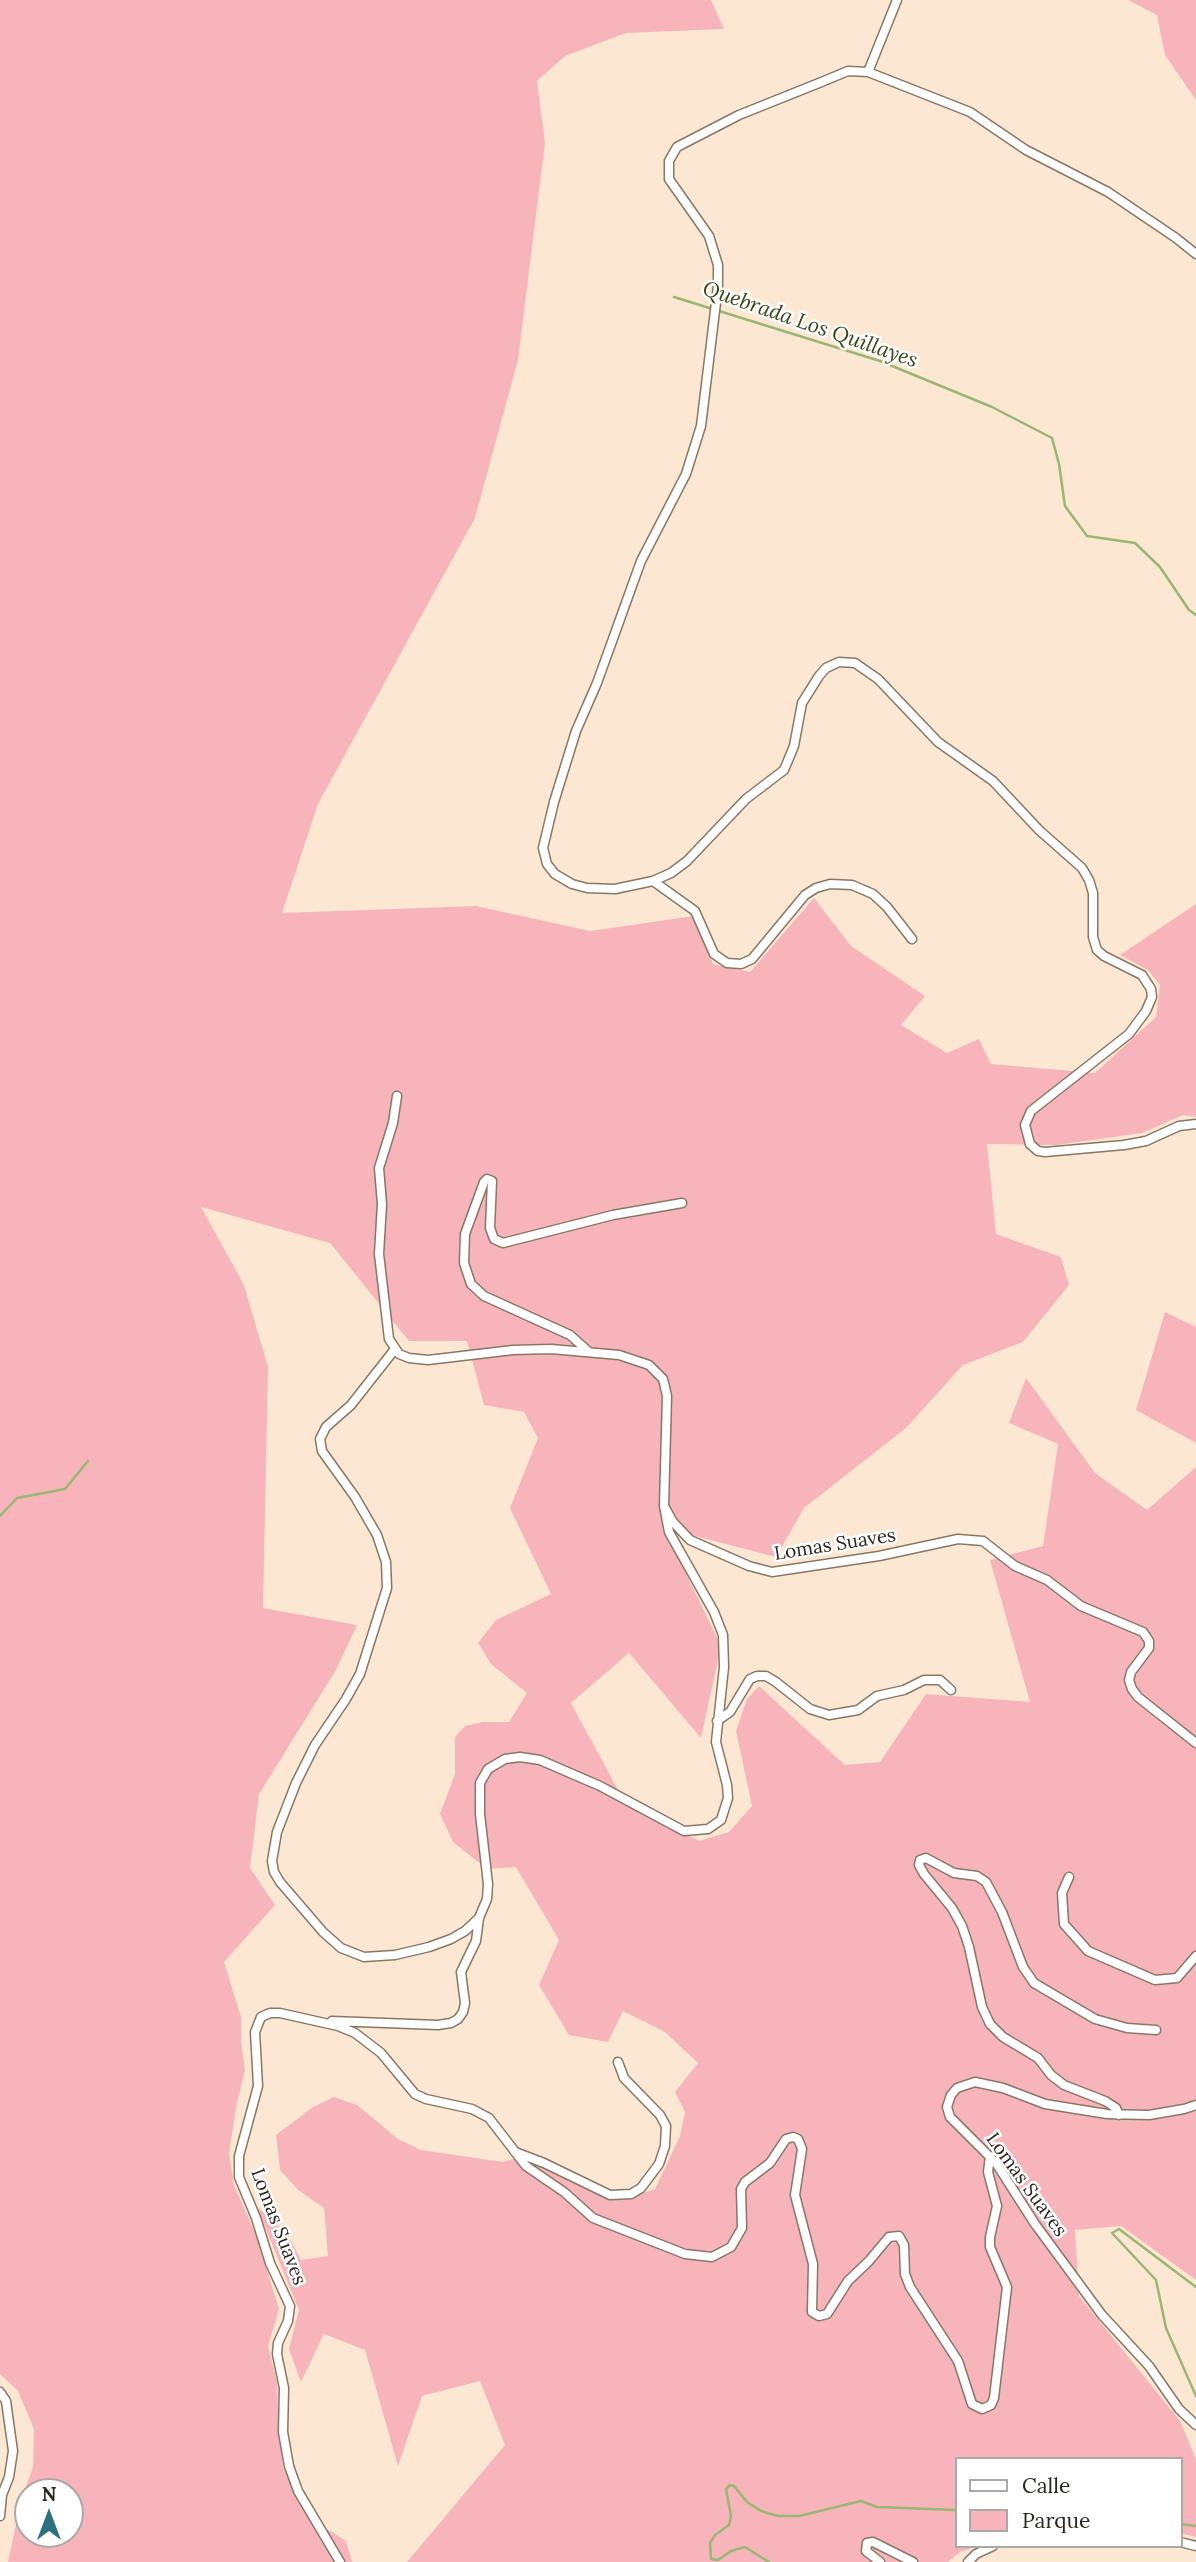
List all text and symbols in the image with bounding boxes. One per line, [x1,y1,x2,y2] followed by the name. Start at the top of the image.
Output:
[699,276,921,374] water label: Quebrada Los Quillayes
[773,1524,897,1566] street label: Lomas Suaves
[981,2129,1071,2241] street label: Lomas Suaves
[245,2166,311,2288] street label: Lomas Suaves
[954,2457,1182,2548] legend
[1022,2472,1070,2499] text: Calle
[14,2478,84,2548] north arrow
[42,2482,56,2506] text: N
[1022,2507,1090,2534] text: Parque

